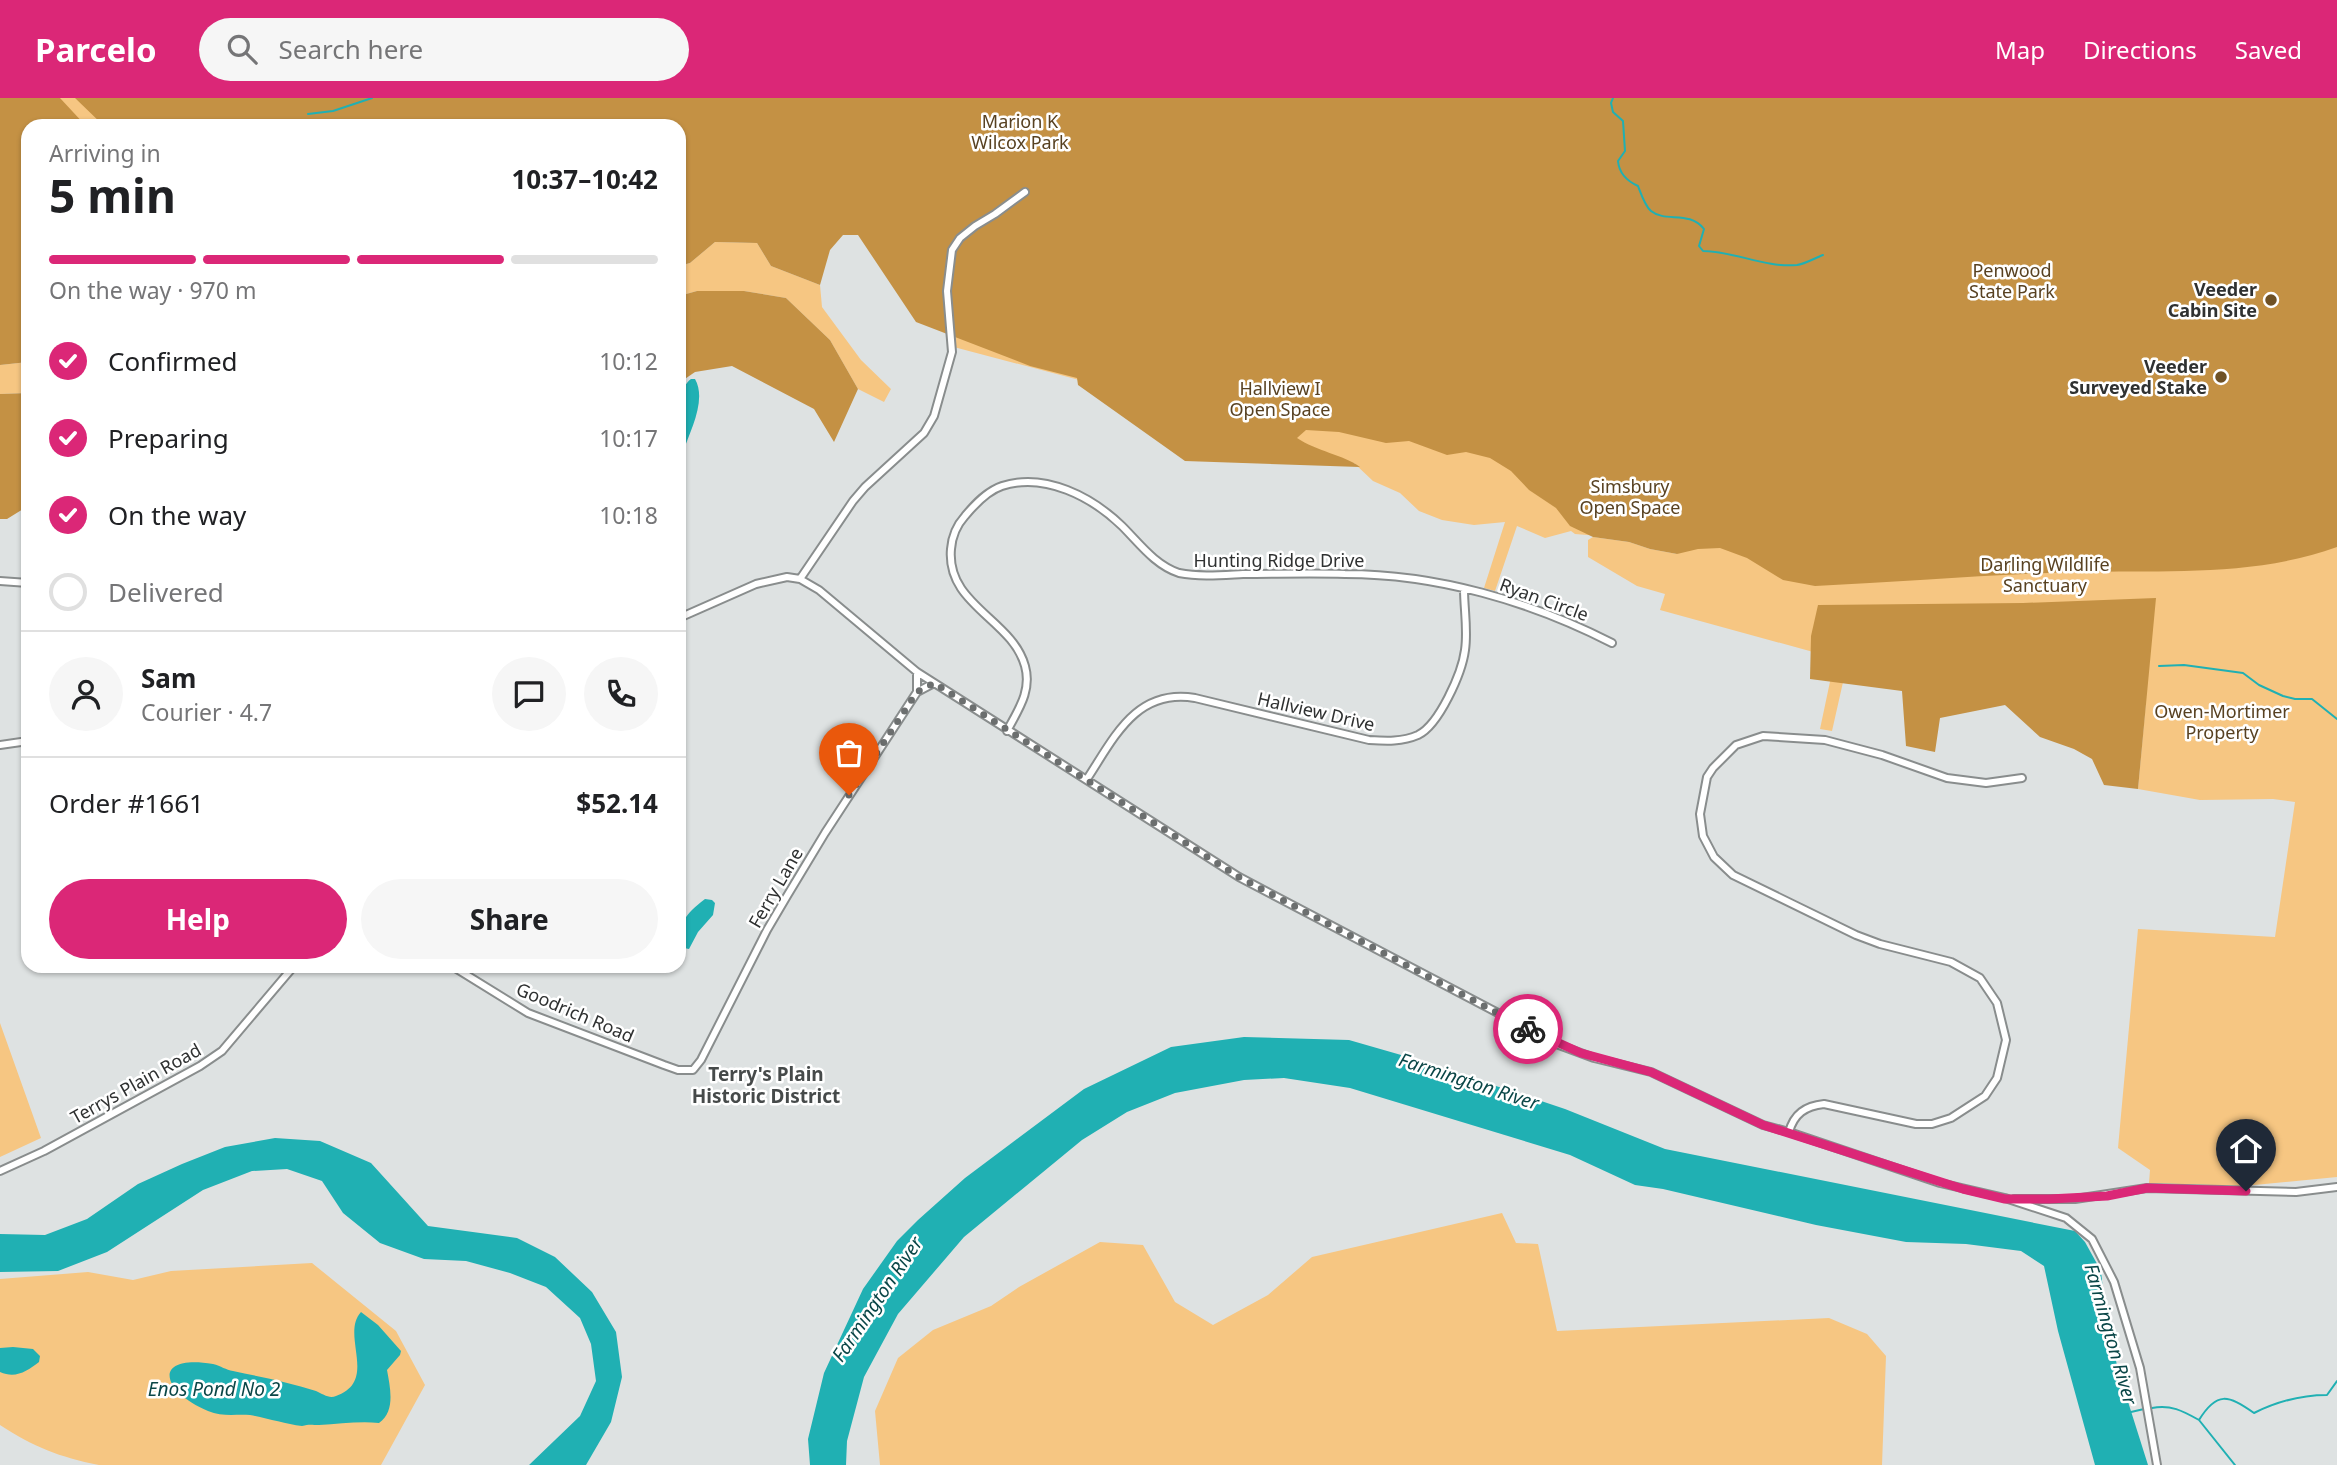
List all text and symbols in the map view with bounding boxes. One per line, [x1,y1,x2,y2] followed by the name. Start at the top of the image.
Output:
[199,18,689,81] search box
[35,27,157,72] text: Parcelo
[223,30,261,68] icon: search
[279,31,423,67] text: Search here
[1995,33,2045,66] text: Map
[2083,33,2197,66] text: Directions
[2235,33,2302,66] text: Saved
[971,109,1069,154] park label: Marion K Wilcox Park
[49,137,161,169] text: Arriving in
[511,161,658,197] text: 10:37–10:42
[49,164,176,226] text: 5 min
[1969,258,2055,303] park label: Penwood State Park
[49,274,256,306] text: On the way · 970 m
[2168,277,2257,322] place label: Veeder Cabin Site
[2263,292,2279,308] marker: Veeder Cabin Site
[49,342,87,380] icon: check
[108,343,238,379] text: Confirmed
[599,345,658,377] text: 10:12
[2069,354,2207,399] place label: Veeder Surveyed Stake
[2213,369,2229,385] marker: Veeder Surveyed Stake
[1230,376,1330,421] park label: Hallview I Open Space
[49,419,87,457] icon: check
[108,420,229,456] text: Preparing
[599,422,658,454] text: 10:17
[1580,474,1680,519] park label: Simsbury Open Space
[49,496,87,534] icon: check
[108,497,246,533] text: On the way
[599,499,658,531] text: 10:18
[1194,548,1364,572] street label: Hunting Ridge Drive
[1980,552,2110,597] park label: Darling Wildlife Sanctuary
[1497,572,1592,626] street label: Ryan Circle
[108,574,224,610] text: Delivered
[49,657,123,731] button: person
[492,657,566,731] button: chat
[584,657,658,731] button: phone
[141,660,196,696] text: Sam
[1255,686,1377,736] street label: Hallview Drive
[141,696,272,728] text: Courier · 4.7
[2154,699,2290,744] park label: Owen-Mortimer Property
[819,723,879,795] pin
[830,734,868,772] icon: bag
[49,785,204,821] text: Order #1661
[576,785,658,821] text: $52.14
[742,843,808,932] street label: Ferry Lane
[49,879,347,959] button: Help
[361,879,658,959] button: Share
[513,976,638,1048] street label: Goodrich Road
[1493,994,1563,1064] courier
[1509,1010,1547,1048] icon: bike
[66,1037,205,1129] street label: Terrys Plain Road
[1396,1046,1544,1116] water label: Farmington River
[692,1061,840,1109] district label: Terry's Plain Historic District
[2216,1119,2276,1191] pin
[2227,1130,2265,1168] icon: home
[826,1230,929,1367] water label: Farmington River
[2078,1260,2144,1409] water label: Farmington River
[148,1376,281,1402] water label: Enos Pond No 2

